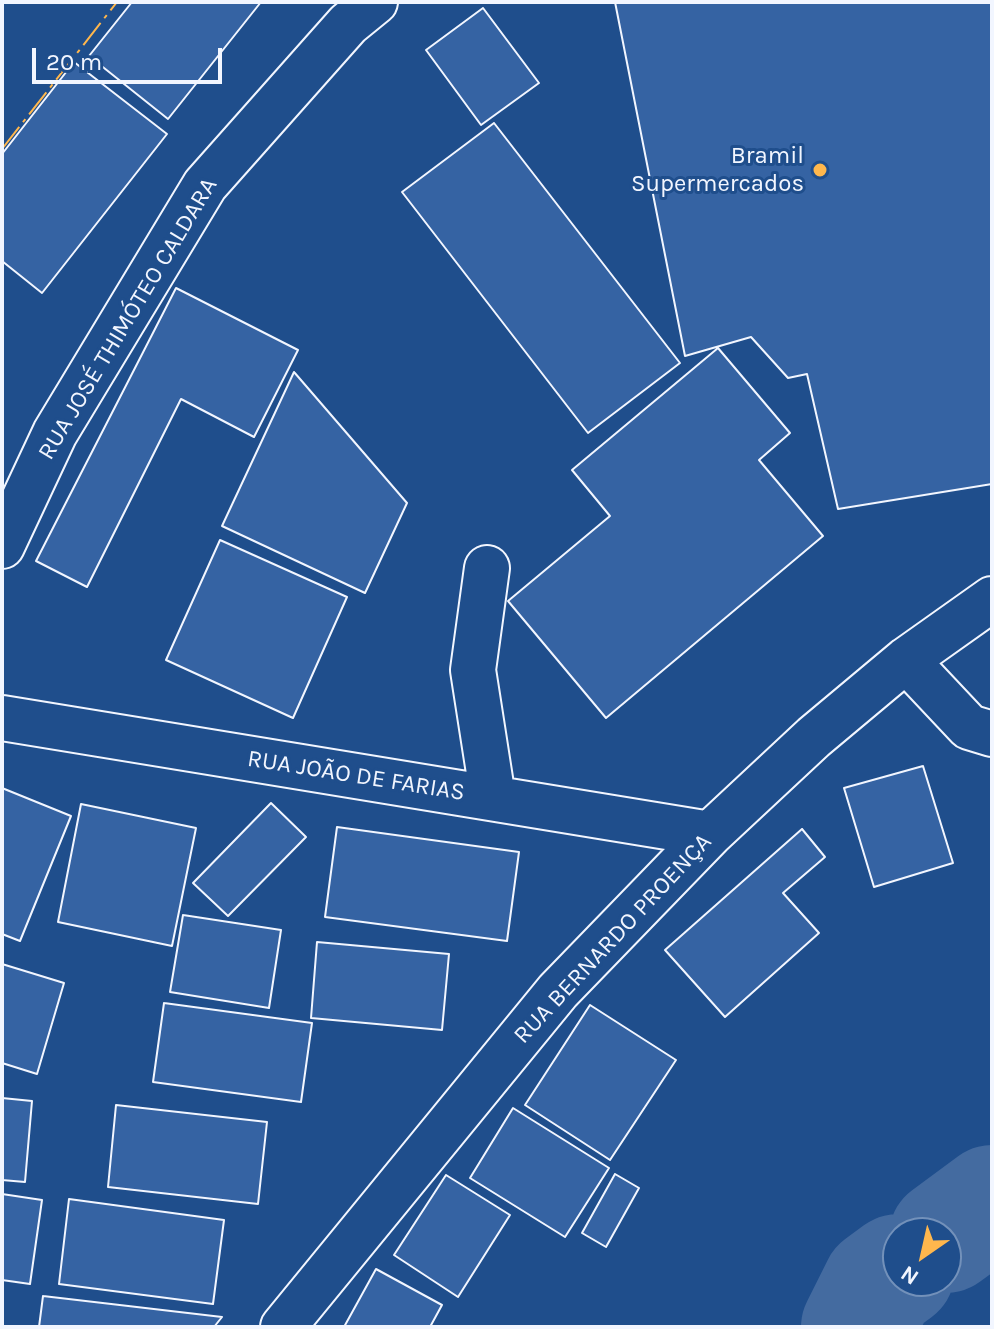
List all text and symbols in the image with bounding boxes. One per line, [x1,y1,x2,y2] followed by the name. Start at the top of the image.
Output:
[36,32,226,82] scale bar
[46,48,102,76] text: 20 m
[631,142,804,198] place label: Bramil Supermercados
[811,161,829,179] marker: Bramil Supermercados
[32,173,224,465] street label: RUA JOSÉ THIMÓTEO CALDARA
[245,745,467,807] street label: RUA JOÃO DE FARIAS
[508,828,718,1050] street label: RUA BERNARDO PROENÇA
[882,1217,962,1297] north arrow
[896,1260,924,1290] text: N

